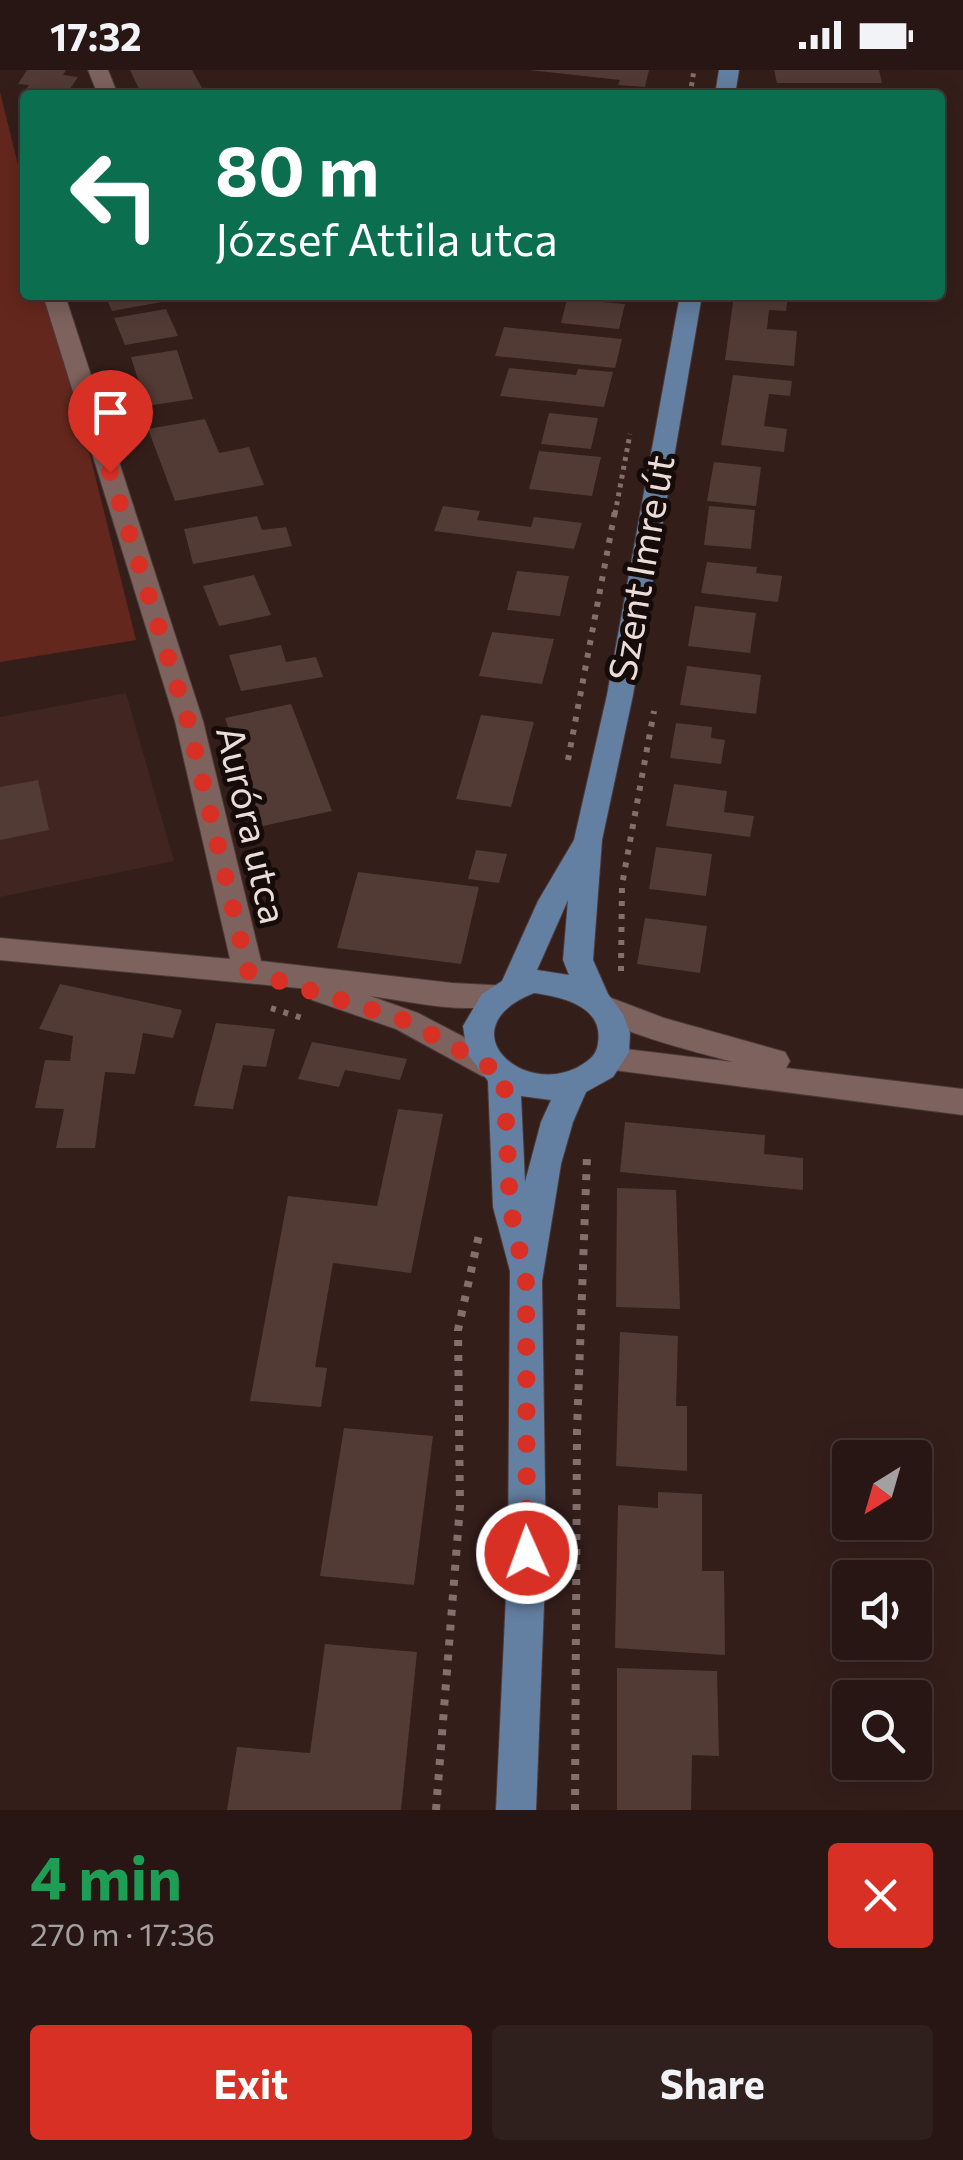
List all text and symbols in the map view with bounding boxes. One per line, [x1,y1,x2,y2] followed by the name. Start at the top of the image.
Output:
[50,12,142,59] text: 17:32
[215,125,379,210] text: 80 m
[50,130,180,260] icon: left
[215,210,558,265] text: József Attila utca
[68,370,153,473] pin
[83,385,138,440] icon: arrive
[597,451,682,684] street label: Szent Imre út
[208,721,299,928] street label: Auróra utca
[832,1440,932,1540] north arrow
[832,1440,932,1780] map controls
[475,1501,579,1605] position arrow
[832,1560,932,1660] button: sound
[832,1680,932,1780] button: search
[30,1839,182,1912] text: 4 min
[828,1843,933,1948] button: close
[30,1913,215,1953] text: 270 m · 17:36
[30,2025,472,2140] button: Exit
[492,2025,933,2140] button: Share

